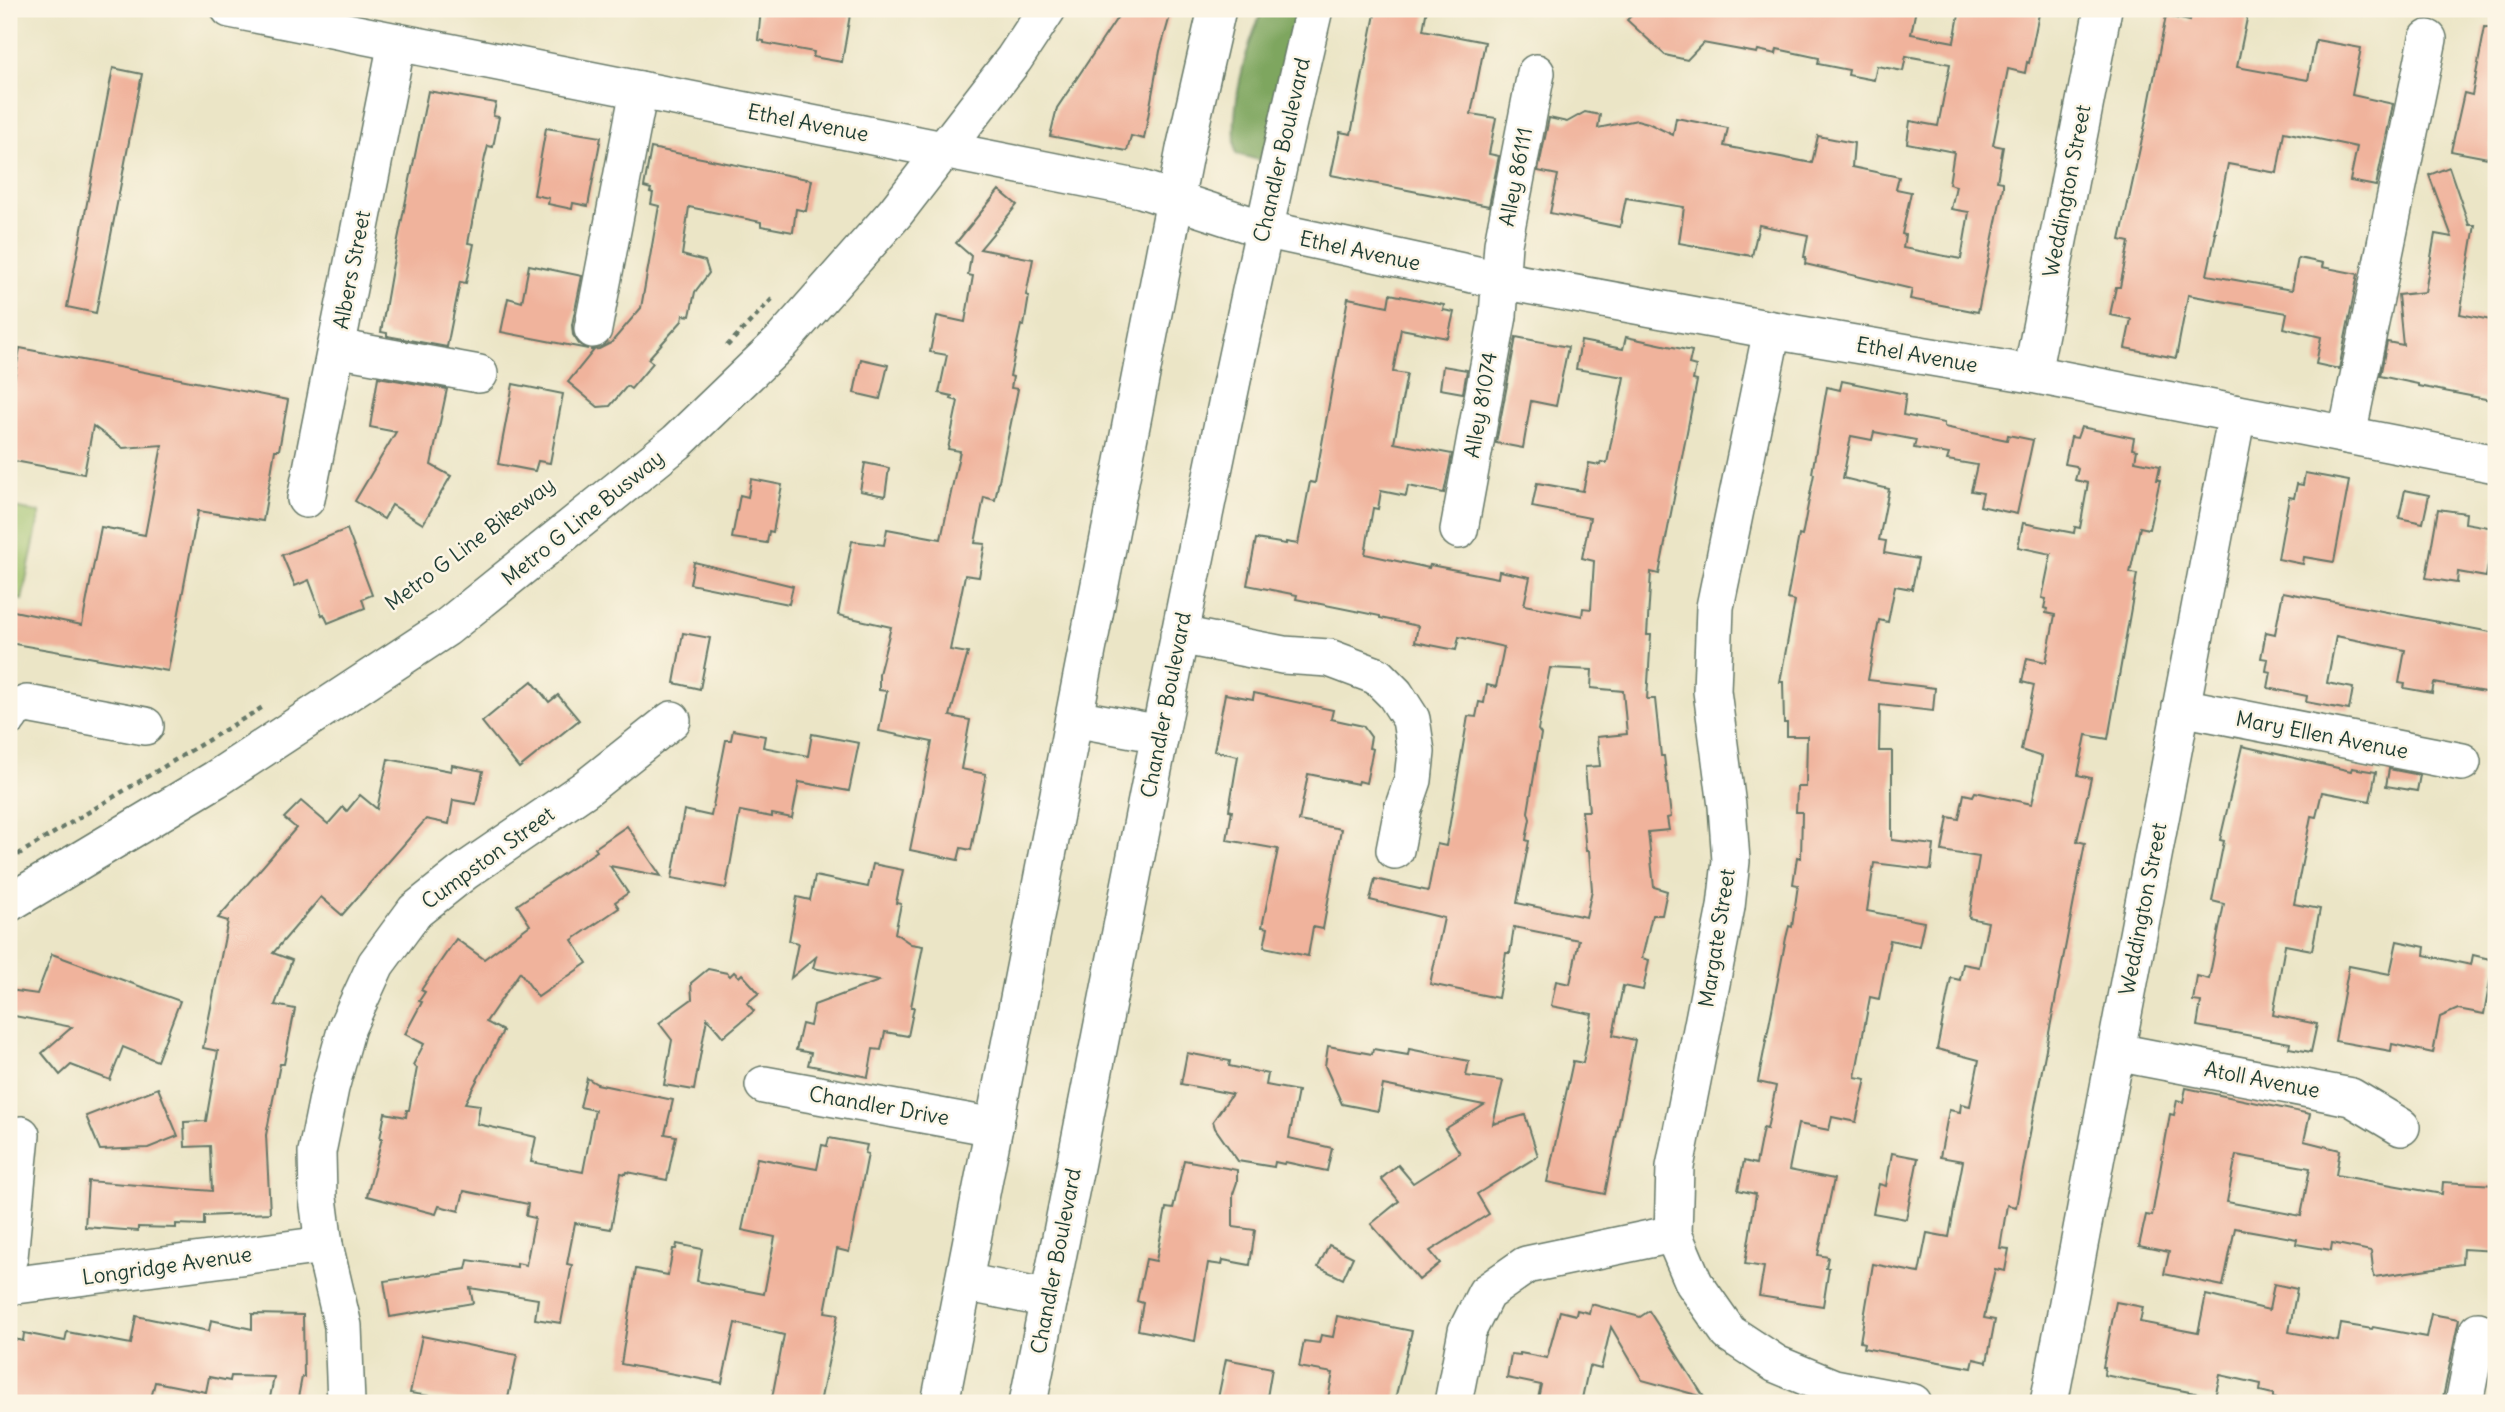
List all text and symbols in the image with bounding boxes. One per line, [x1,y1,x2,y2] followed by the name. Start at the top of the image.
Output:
[1247,55,1316,245] street label: Chandler Boulevard
[745,98,871,147] street label: Ethel Avenue
[2037,102,2096,279] street label: Weddington Street
[1493,125,1538,229] street label: Alley 86111
[327,208,376,332] street label: Albers Street
[1297,225,1423,276] street label: Ethel Avenue
[1854,331,1980,378] street label: Ethel Avenue
[1458,350,1503,460] street label: Alley 81074
[496,444,669,591] street label: Metro G Line Busway
[379,471,560,616] street label: Metro G Line Bikeway
[1134,610,1197,800] street label: Chandler Boulevard
[2234,705,2411,764] street label: Mary Ellen Avenue
[416,800,559,915] street label: Cumpston Street
[2113,820,2172,997] street label: Weddington Street
[1692,867,1741,1009] street label: Margate Street
[2202,1055,2322,1104] street label: Atoll Avenue
[807,1080,951,1131] street label: Chandler Drive
[1024,1166,1087,1356] street label: Chandler Boulevard
[80,1240,253,1291] street label: Longridge Avenue

